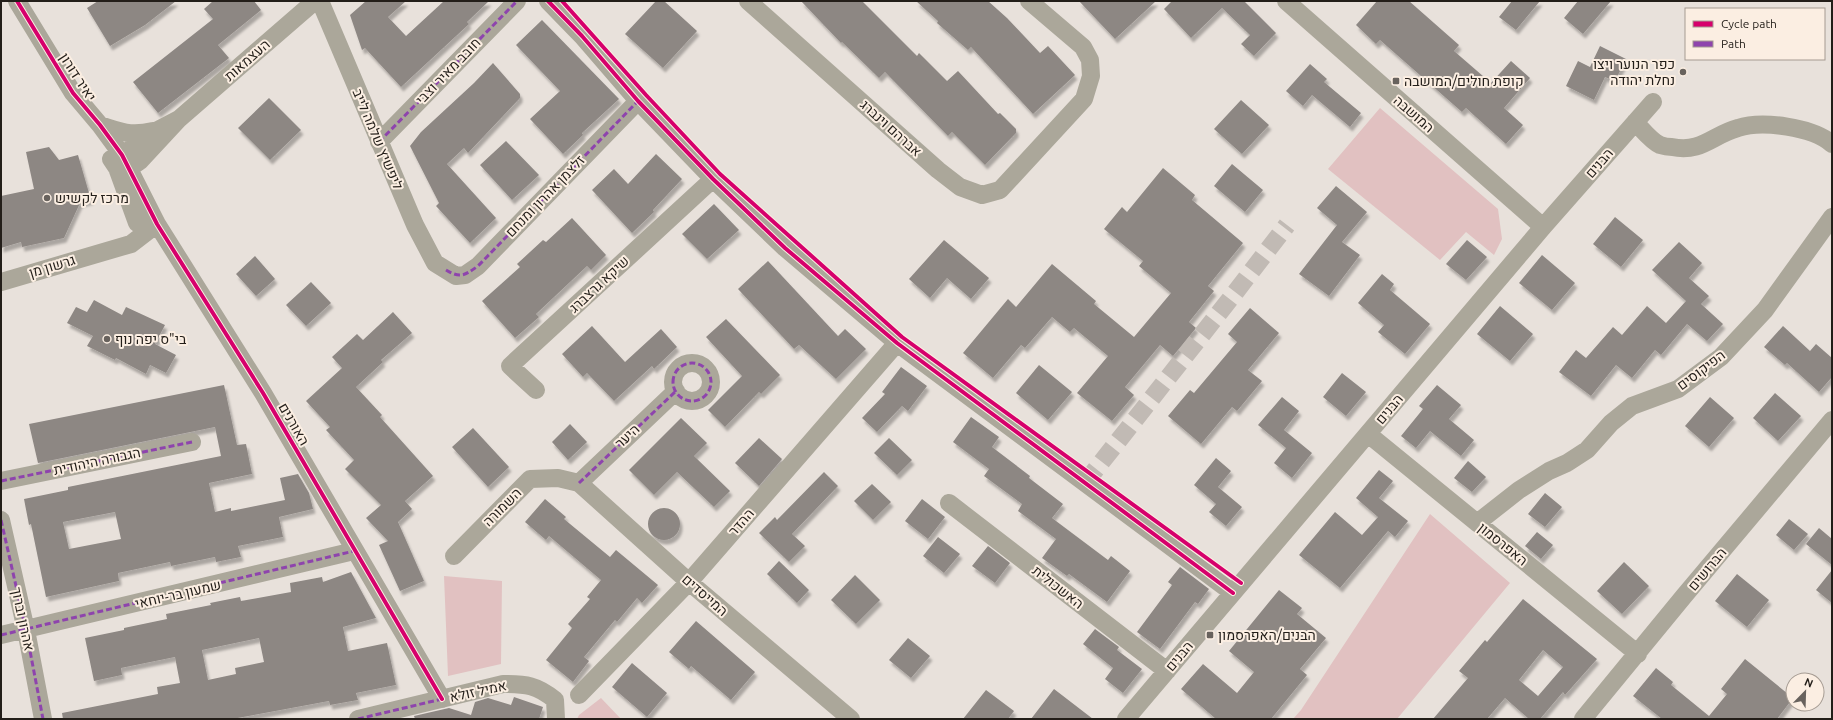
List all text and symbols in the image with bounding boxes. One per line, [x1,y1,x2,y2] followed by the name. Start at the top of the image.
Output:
[1685,8,1825,60] legend
[1721,17,1777,30] text: Cycle path
[412,34,484,108] street label: חובב מאיר וצבי
[221,36,273,84] street label: העצמאות
[1721,37,1746,50] text: Path
[57,50,99,104] street label: יאיר דורון
[1593,56,1675,88] place label: כפר הנוער ויצו נחלת יהודה
[1678,67,1688,77] marker: כפר הנוער ויצו נחלת יהודה
[1404,73,1524,89] place label: קופת חולים/המושבה
[1391,76,1401,86] marker: קופת חולים/המושבה
[350,86,406,192] street label: ליפשיץ שלמה לייב
[1391,92,1437,136] street label: המושבה
[857,96,925,160] street label: אברהם וינברג
[1582,145,1616,181] street label: הבנים
[502,152,588,240] street label: זלצמן אהרון ומנחם
[55,190,129,206] place label: מרכז לקשיש
[42,193,52,203] marker: מרכז לקשיש
[27,251,77,281] street label: גרשון מן
[566,252,632,316] street label: שיקא גרצברג
[115,331,187,347] place label: בי"ס יפה נוף
[102,334,112,344] marker: בי"ס יפה נוף
[1674,347,1728,393] street label: הפיקוסים
[1372,391,1406,427] street label: הבנים
[275,400,313,448] street label: האורנים
[612,421,642,451] street label: היער
[52,444,142,478] street label: הגבורה היהודית
[480,485,524,529] street label: השמורה
[725,505,757,539] street label: ההדר
[1475,519,1531,569] street label: האפרסמון
[1685,544,1729,594] street label: הברושים
[1029,562,1087,612] street label: האשכולית
[679,571,731,619] street label: המייסדים
[133,576,223,612] street label: שמעון בר-יוחאי
[8,586,38,652] street label: אהרון וברוך
[1218,627,1316,643] place label: הבנים/האפרסמון
[1205,630,1215,640] marker: הבנים/האפרסמון
[1162,638,1196,674] street label: הבנים
[1785,672,1825,712] north arrow
[1803,676,1815,690] text: N
[448,677,508,705] street label: אמיל זולא

